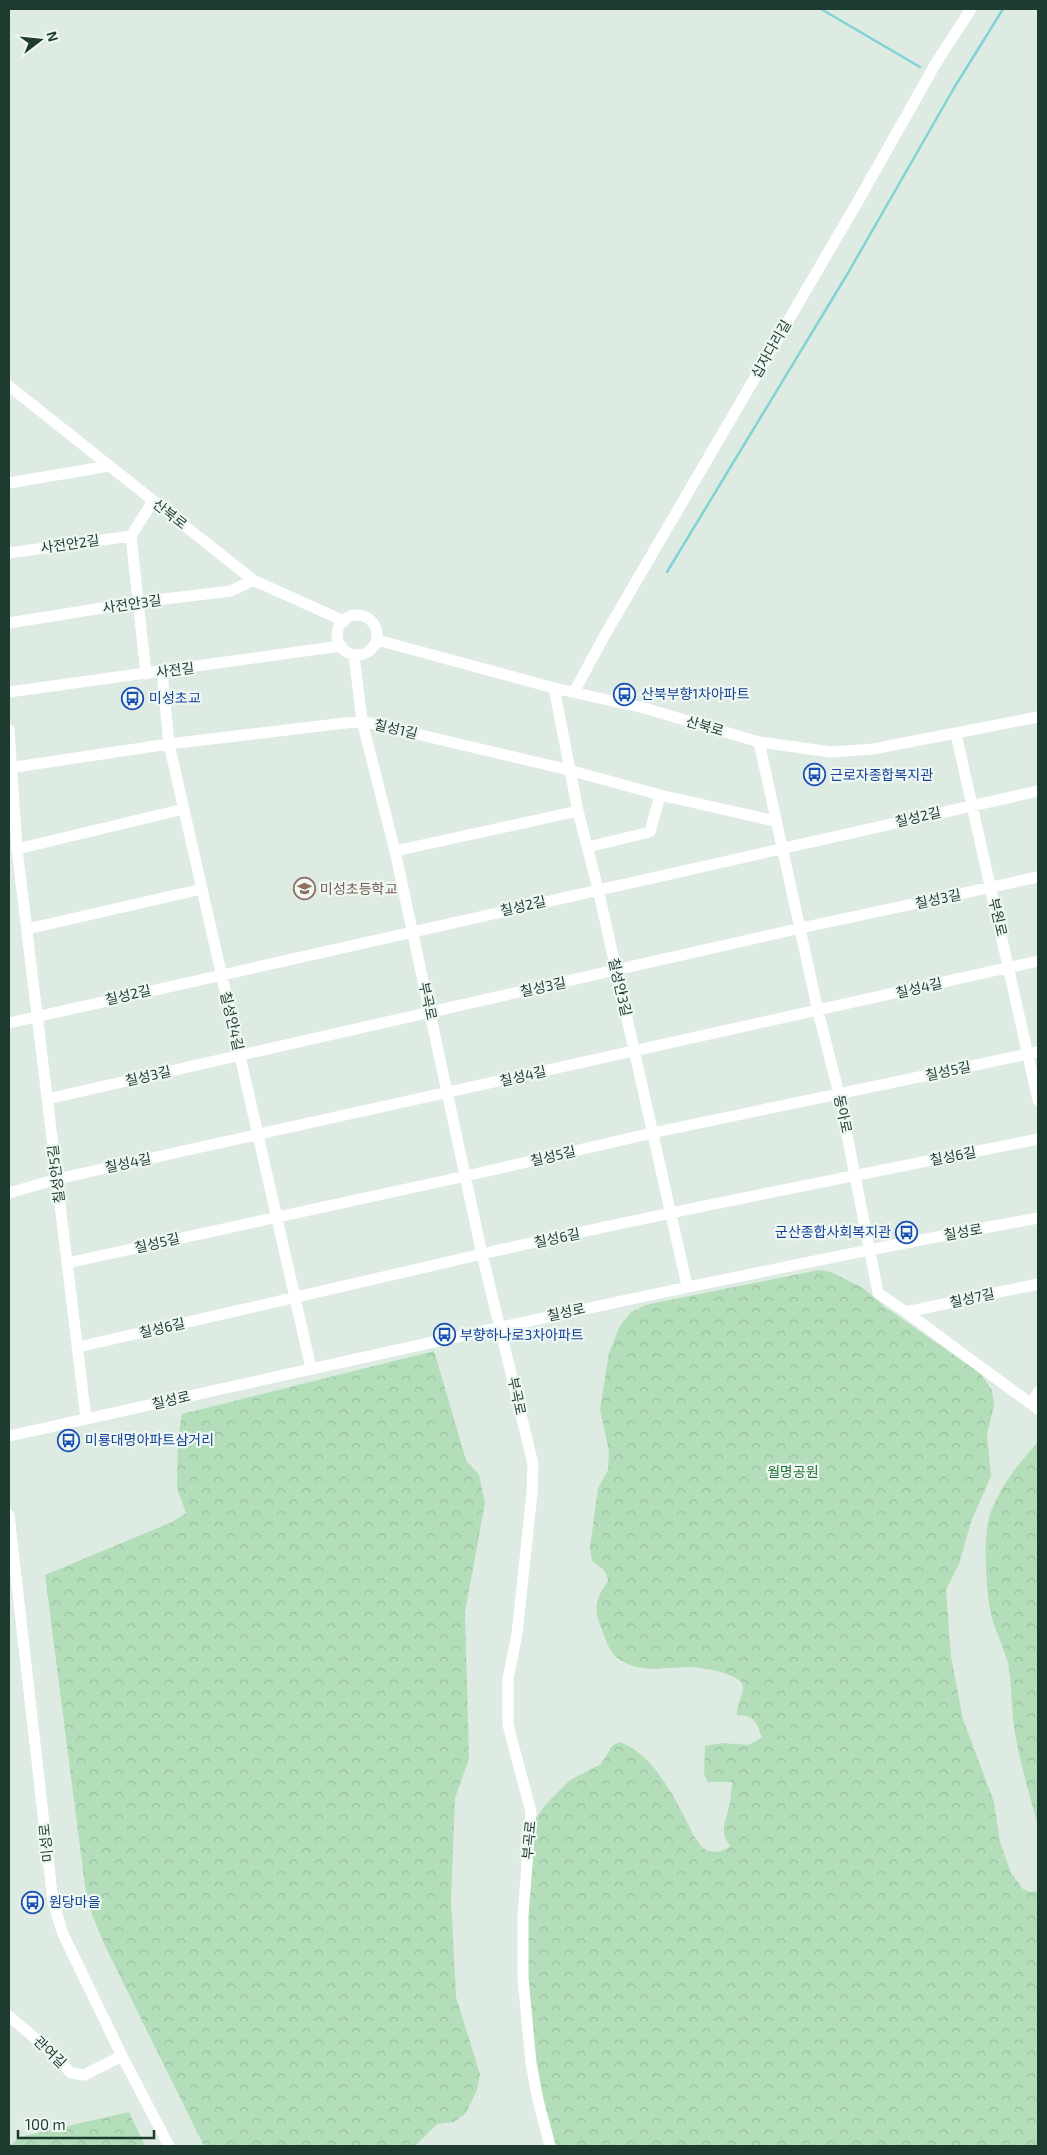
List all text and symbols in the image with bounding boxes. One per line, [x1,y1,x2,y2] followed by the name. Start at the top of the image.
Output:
[15,15,65,65] north arrow
[43,29,63,43] text: N
[747,317,794,381] street label: 십자다리길
[150,495,191,532] street label: 산북로
[39,531,101,556] street label: 사전안2길
[101,591,162,616] street label: 사전안3길
[155,659,195,680] street label: 사전길
[613,682,637,706] bus stop icon: 산북부향1차아파트
[641,685,750,702] place label: 산북부향1차아파트
[121,686,145,710] bus stop icon: 미성초교
[149,689,201,706] place label: 미성초교
[684,712,726,739] street label: 산북로
[373,715,420,742] street label: 칠성1길
[802,763,826,787] bus stop icon: 근로자종합복지관
[830,766,933,783] place label: 근로자종합복지관
[893,803,942,830] street label: 칠성2길
[292,877,316,901] school or university icon: 미성초등학교
[320,880,397,897] place label: 미성초등학교
[913,885,962,912] street label: 칠성3길
[498,892,547,919] street label: 칠성2길
[986,896,1011,938] street label: 부원로
[606,956,635,1018] street label: 칠성안3길
[518,973,567,1000] street label: 칠성3길
[894,974,944,1001] street label: 칠성4길
[416,980,441,1022] street label: 부곡로
[103,981,152,1008] street label: 칠성2길
[217,990,248,1052] street label: 칠성안4길
[924,1057,972,1084] street label: 칠성5길
[123,1062,172,1089] street label: 칠성3길
[498,1062,548,1089] street label: 칠성4길
[831,1093,856,1135] street label: 동아로
[528,1142,577,1169] street label: 칠성5길
[928,1143,977,1168] street label: 칠성6길
[43,1144,68,1204] street label: 칠성안5길
[103,1149,153,1176] street label: 칠성4길
[895,1220,919,1244] bus stop icon: 군산종합사회복지관
[942,1220,984,1243] street label: 칠성로
[775,1223,891,1240] place label: 군산종합사회복지관
[532,1224,581,1251] street label: 칠성6길
[132,1229,181,1256] street label: 칠성5길
[948,1284,996,1311] street label: 칠성7길
[545,1299,587,1324] street label: 칠성로
[137,1314,187,1341] street label: 칠성6길
[432,1323,456,1347] bus stop icon: 부향하나로3차아파트
[460,1326,584,1343] place label: 부향하나로3차아파트
[505,1375,530,1417] street label: 부곡로
[150,1387,192,1412] street label: 칠성로
[57,1428,81,1452] bus stop icon: 미룡대명아파트삼거리
[85,1431,214,1448] place label: 미룡대명아파트삼거리
[767,1463,819,1480] park label: 월명공원
[518,1820,539,1860] street label: 부곡로
[35,1823,56,1863] street label: 미성로
[21,1890,45,1914] bus stop icon: 원당마을
[49,1893,101,1910] place label: 원당마을
[31,2032,70,2071] street label: 관여길
[18,2108,154,2140] scale bar
[25,2115,66,2133] text: 100 m

